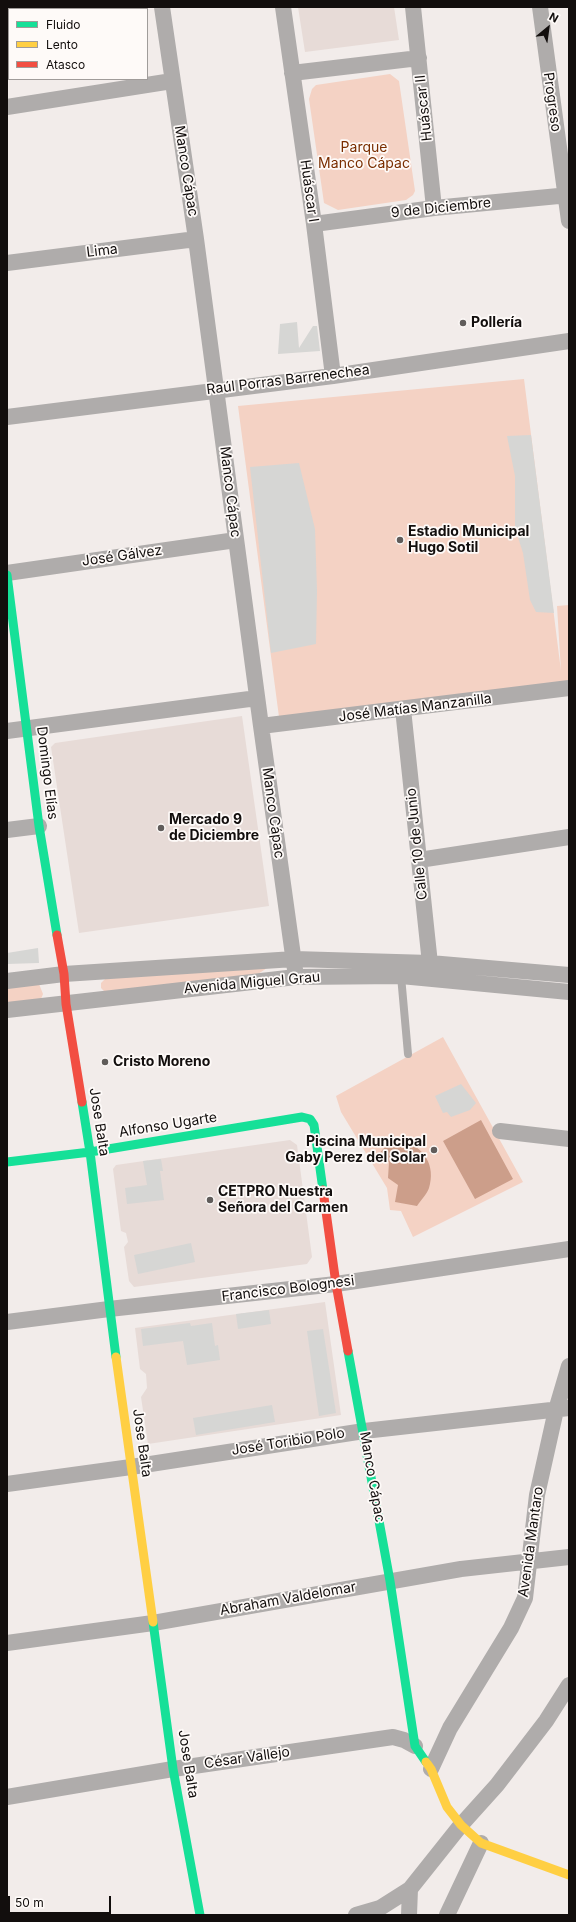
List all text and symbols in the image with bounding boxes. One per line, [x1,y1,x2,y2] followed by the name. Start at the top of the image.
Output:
[8,8,148,80] legend
[528,8,568,48] north arrow
[547,9,561,26] text: N
[46,17,81,32] text: Fluido
[46,37,78,52] text: Lento
[46,57,85,72] text: Atasco
[540,71,564,133] street label: Progreso
[412,74,436,142] street label: Huáscar II
[171,124,201,218] street label: Manco Cápac
[318,140,410,172] park label: Parque Manco Cápac
[296,159,322,223] street label: Huáscar I
[390,194,492,222] street label: 9 de Diciembre
[85,241,119,261] street label: Lima
[471,315,522,331] place label: Pollería
[458,318,468,328] marker: Pollería
[205,362,371,398] street label: Raúl Porras Barrenechea
[216,445,244,539] street label: Manco Cápac
[408,524,529,556] place label: Estadio Municipal Hugo Sotil
[395,535,405,545] marker: Estadio Municipal Hugo Sotil
[81,542,163,570] street label: José Gálvez
[337,690,493,726] street label: José Matías Manzanilla
[33,725,61,821] street label: Domingo Elías
[258,766,288,860] street label: Manco Cápac
[403,787,431,901] street label: Calle 10 de Junio
[169,812,259,844] place label: Mercado 9 de Diciembre
[156,823,166,833] marker: Mercado 9 de Diciembre
[183,969,321,997] street label: Avenida Miguel Grau
[113,1054,210,1070] place label: Cristo Moreno
[100,1057,110,1067] marker: Cristo Moreno
[85,1087,113,1157] street label: Jose Balta
[118,1109,218,1141] street label: Alfonso Ugarte
[285,1134,426,1166] place label: Piscina Municipal Gaby Perez del Solar
[429,1145,439,1155] marker: Piscina Municipal Gaby Perez del Solar
[218,1184,348,1216] place label: CETPRO Nuestra Señora del Carmen
[205,1195,215,1205] marker: CETPRO Nuestra Señora del Carmen
[221,1273,355,1305] street label: Francisco Bolognesi
[129,1408,155,1478] street label: Jose Balta
[230,1425,346,1459] street label: José Toribio Polo
[356,1430,388,1524] street label: Manco Cápac
[515,1486,547,1598] street label: Avenida Mantaro
[219,1579,357,1619] street label: Abraham Valdelomar
[174,1729,202,1799] street label: Jose Balta
[203,1744,291,1772] street label: César Vallejo
[10,1888,113,1914] scale bar
[15,1895,44,1910] text: 50 m

